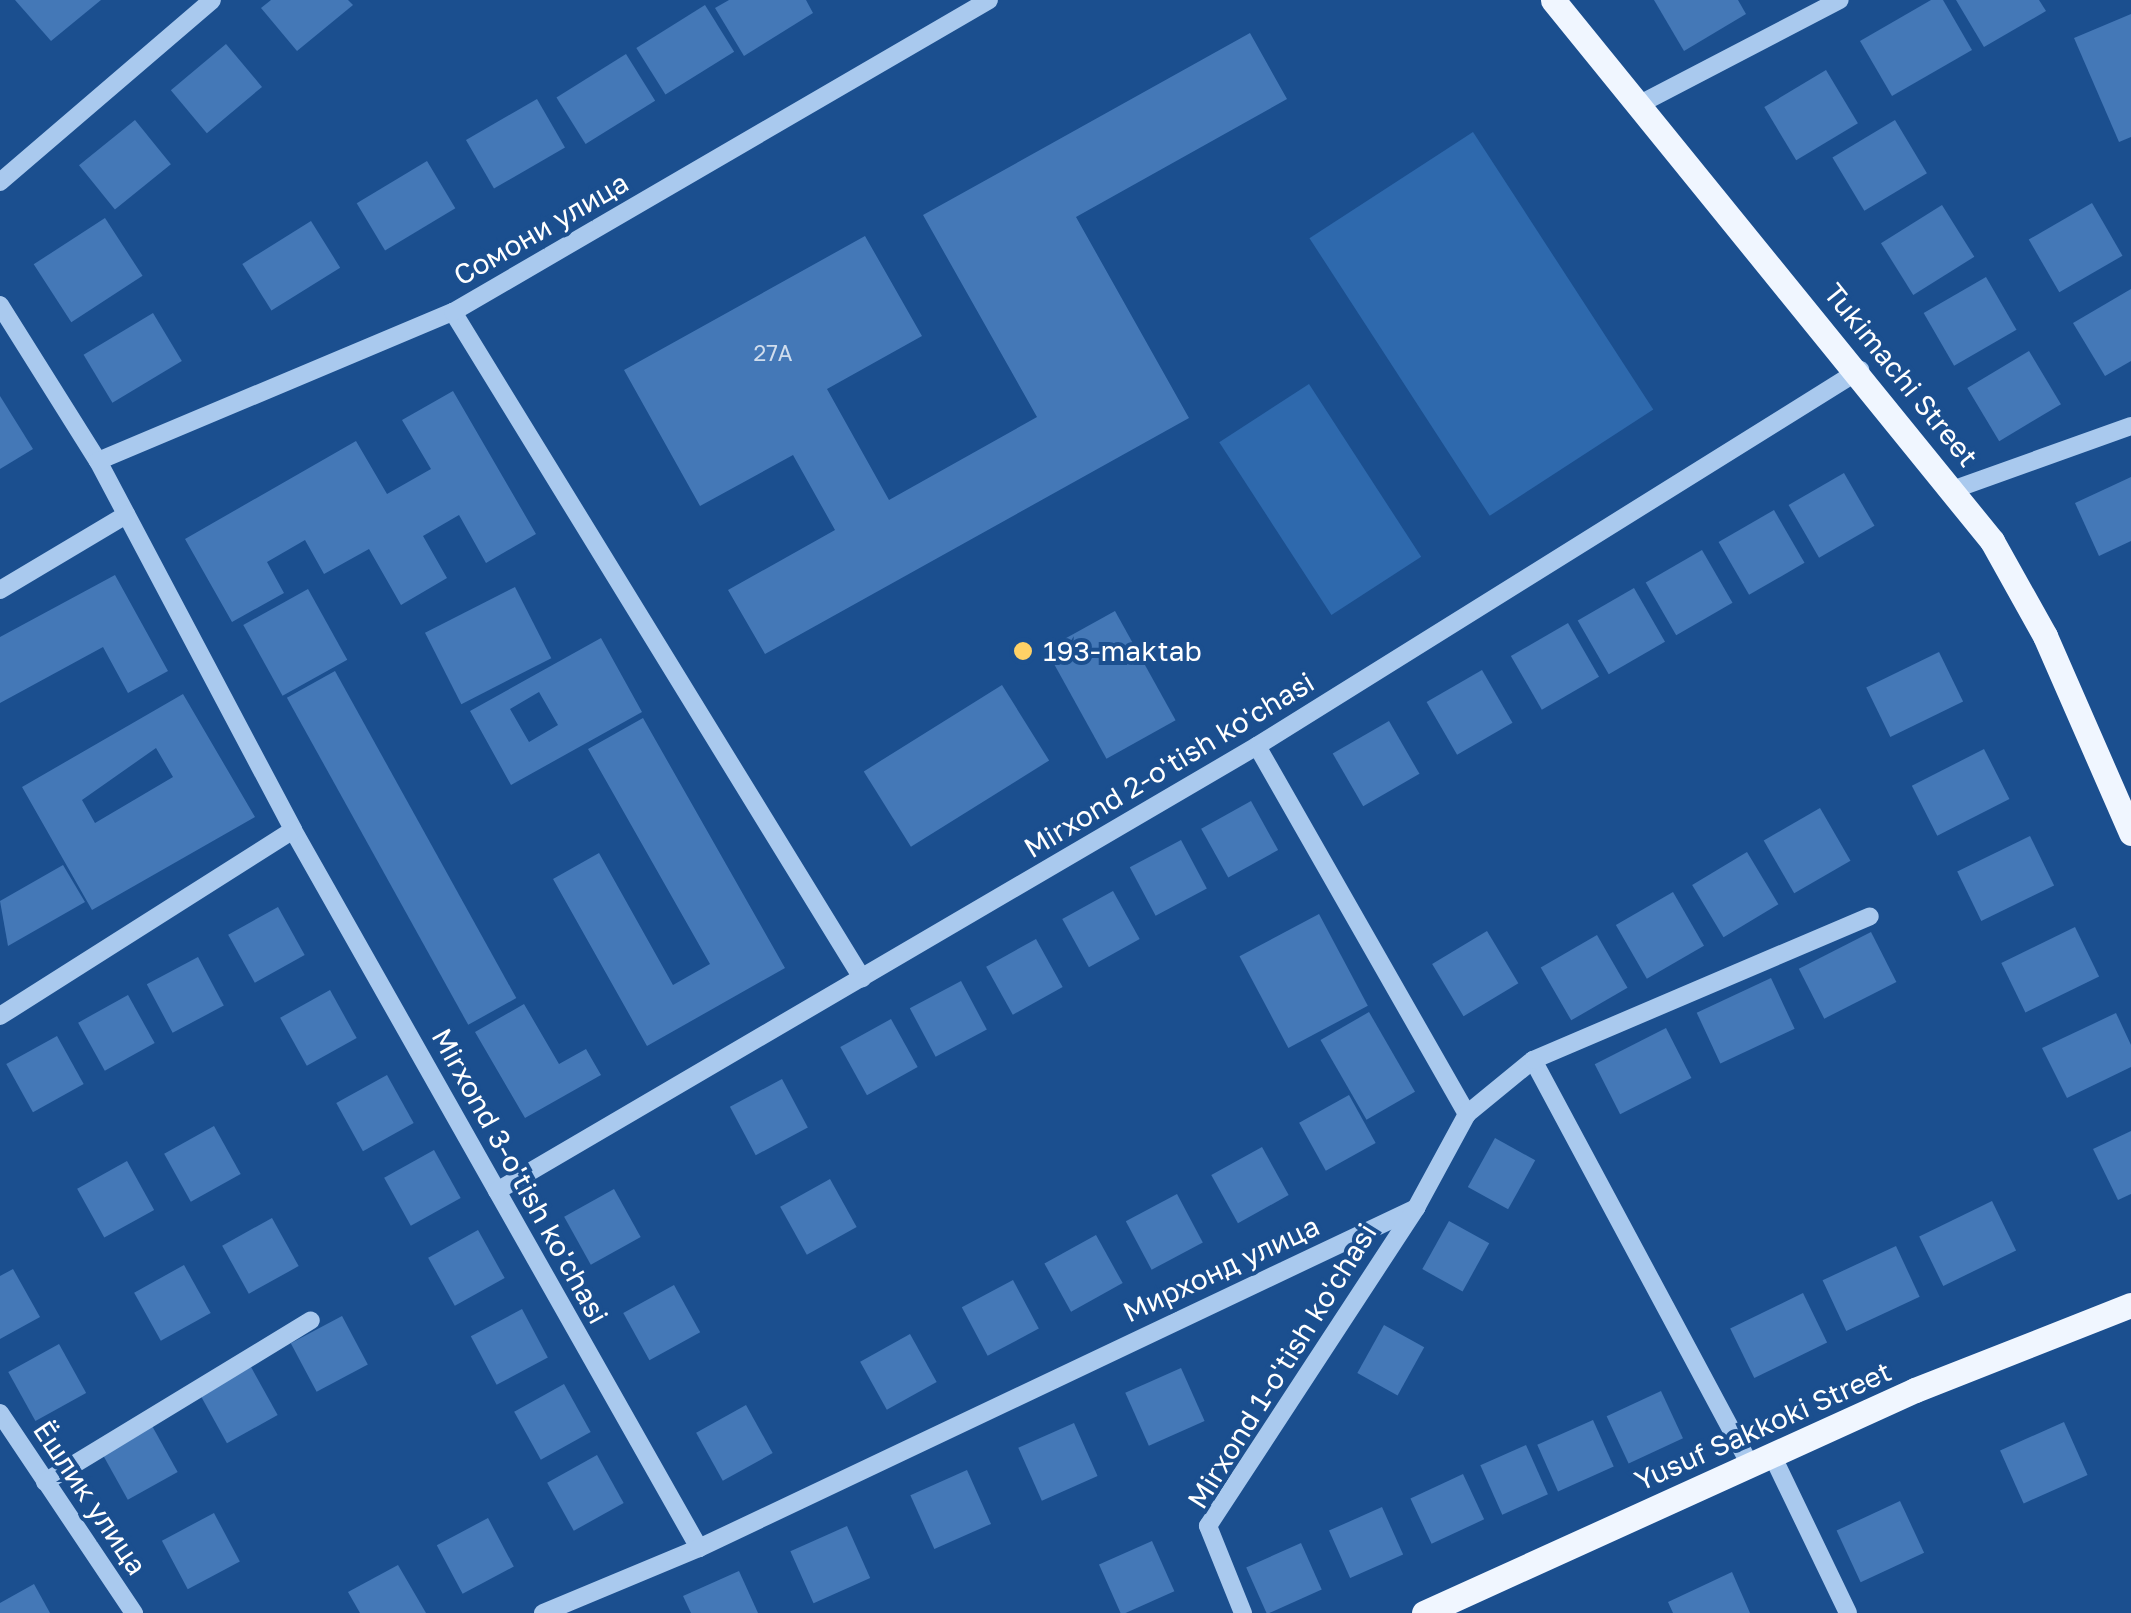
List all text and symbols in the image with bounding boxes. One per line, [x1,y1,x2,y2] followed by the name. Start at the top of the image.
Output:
[448,165,634,293] street label: Сомони улица
[1817,277,1985,473] street label: Tukimachi Street
[753,340,793,366] house number: 27А
[1043,634,1202,668] place label: 193-maktab
[1012,640,1034,662] marker: 193-maktab
[1018,665,1320,865] street label: Mirxond 2-o'tish ko'chasi
[425,1022,615,1330] street label: Mirxond 3-o'tish ko'chasi
[1118,1209,1324,1329] street label: Мирхонд улица
[1180,1217,1384,1515] street label: Mirxond 1-o'tish ko'chasi
[1630,1354,1896,1498] street label: Yusuf Sakkoki Street
[26,1415,154,1581] street label: Ёшлик улица

